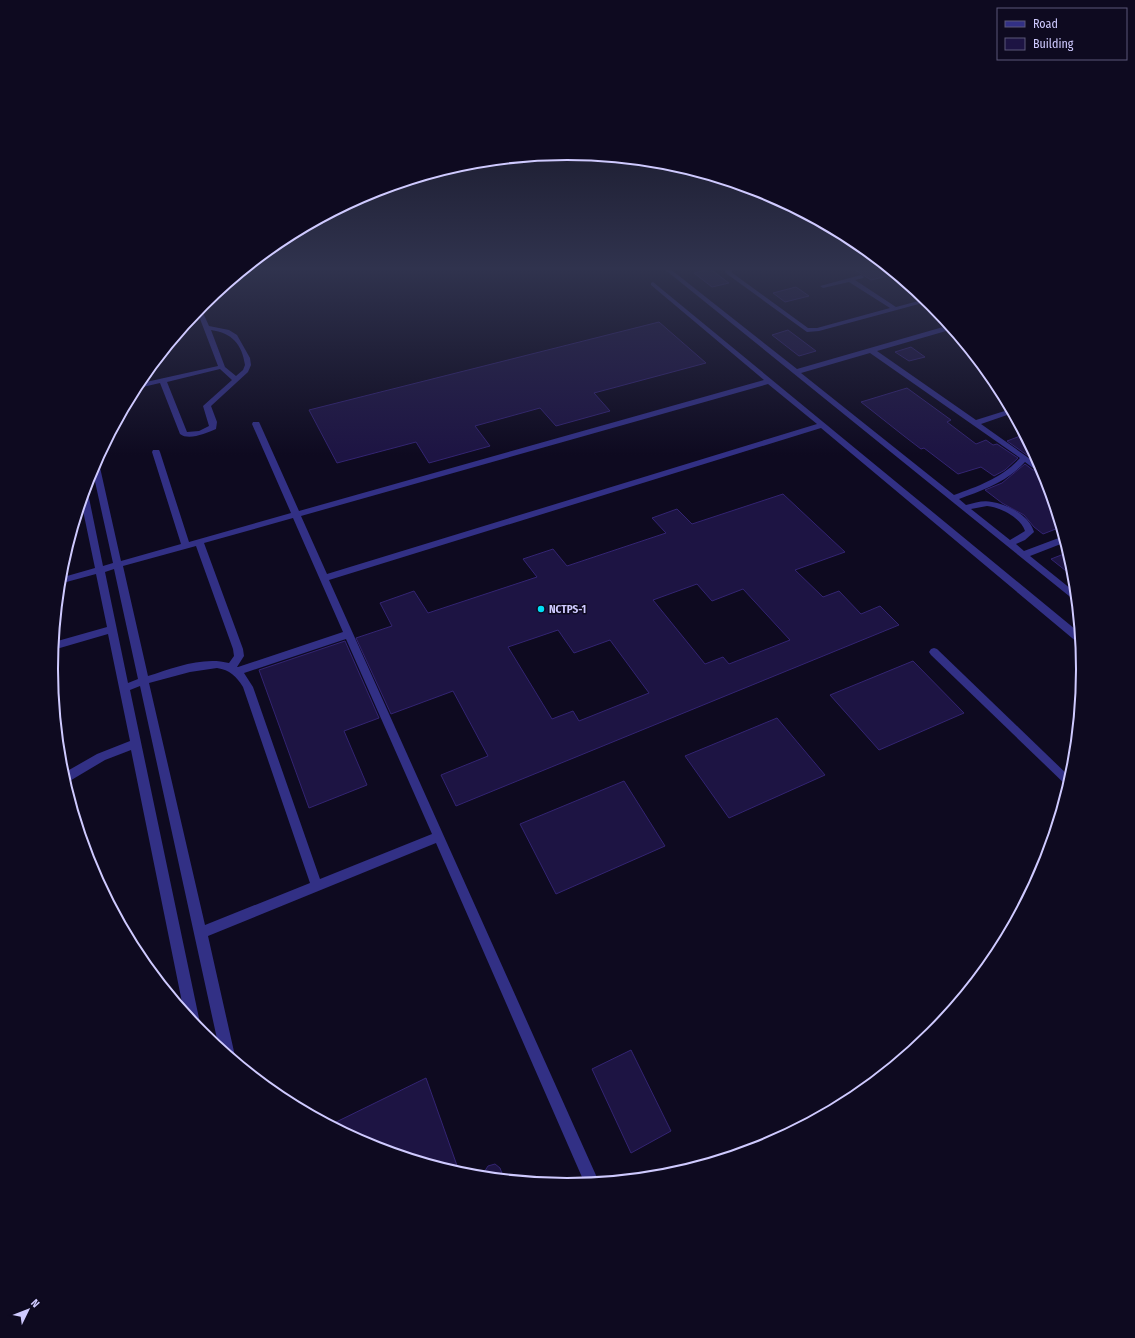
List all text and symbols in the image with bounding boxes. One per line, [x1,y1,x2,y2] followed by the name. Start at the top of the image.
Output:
[997,8,1127,60] legend
[1033,17,1058,31] text: Road
[1033,37,1074,51] text: Building
[549,603,586,616] place label: NCTPS-1
[536,604,546,614] marker: NCTPS-1
[8,1290,48,1330] north arrow
[28,1297,42,1310] text: N

